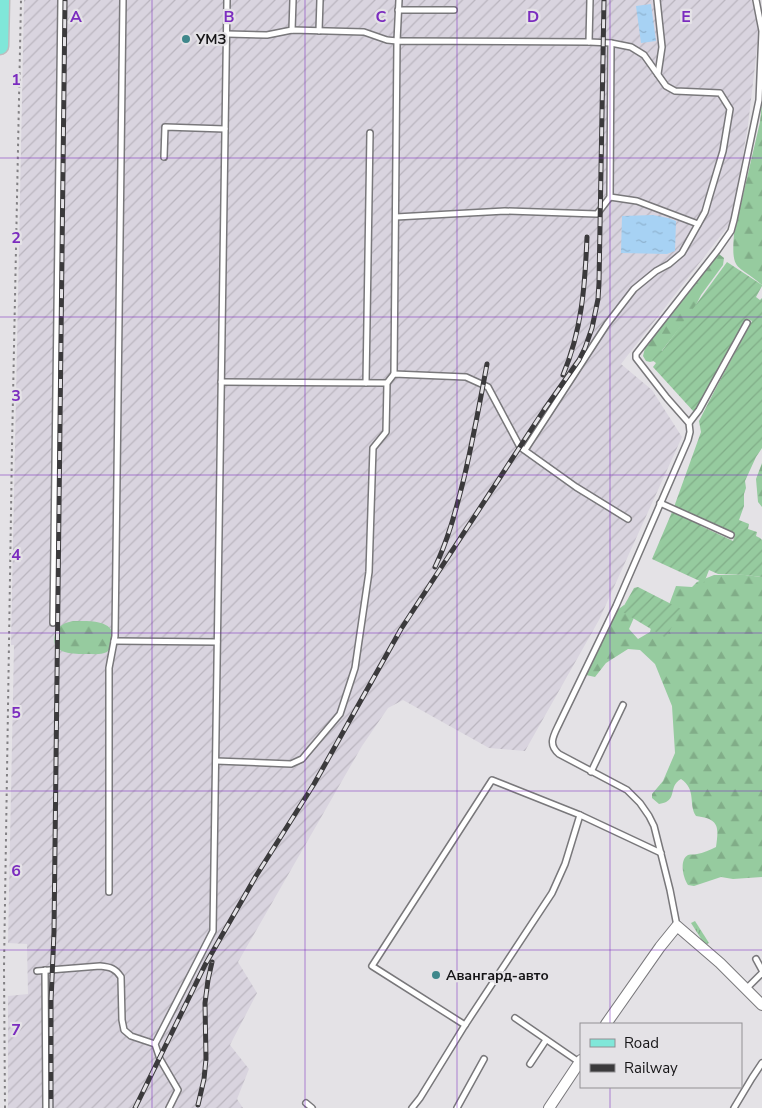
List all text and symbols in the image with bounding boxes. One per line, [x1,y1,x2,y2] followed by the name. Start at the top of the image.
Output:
[70,6,82,28] text: A
[223,6,235,28] text: B
[376,6,387,28] text: C
[527,6,539,28] text: D
[681,6,691,28] text: E
[195,30,226,49] place label: УМЗ
[180,33,192,45] marker: УМЗ
[11,69,21,91] text: 1
[11,227,21,249] text: 2
[11,385,21,407] text: 3
[11,544,21,566] text: 4
[11,702,21,724] text: 5
[11,860,21,882] text: 6
[446,966,549,985] place label: Авангард-авто
[430,969,442,981] marker: Авангард-авто
[11,1019,21,1041] text: 7
[580,1023,742,1088] legend
[624,1033,659,1053] text: Road
[624,1058,678,1078] text: Railway

